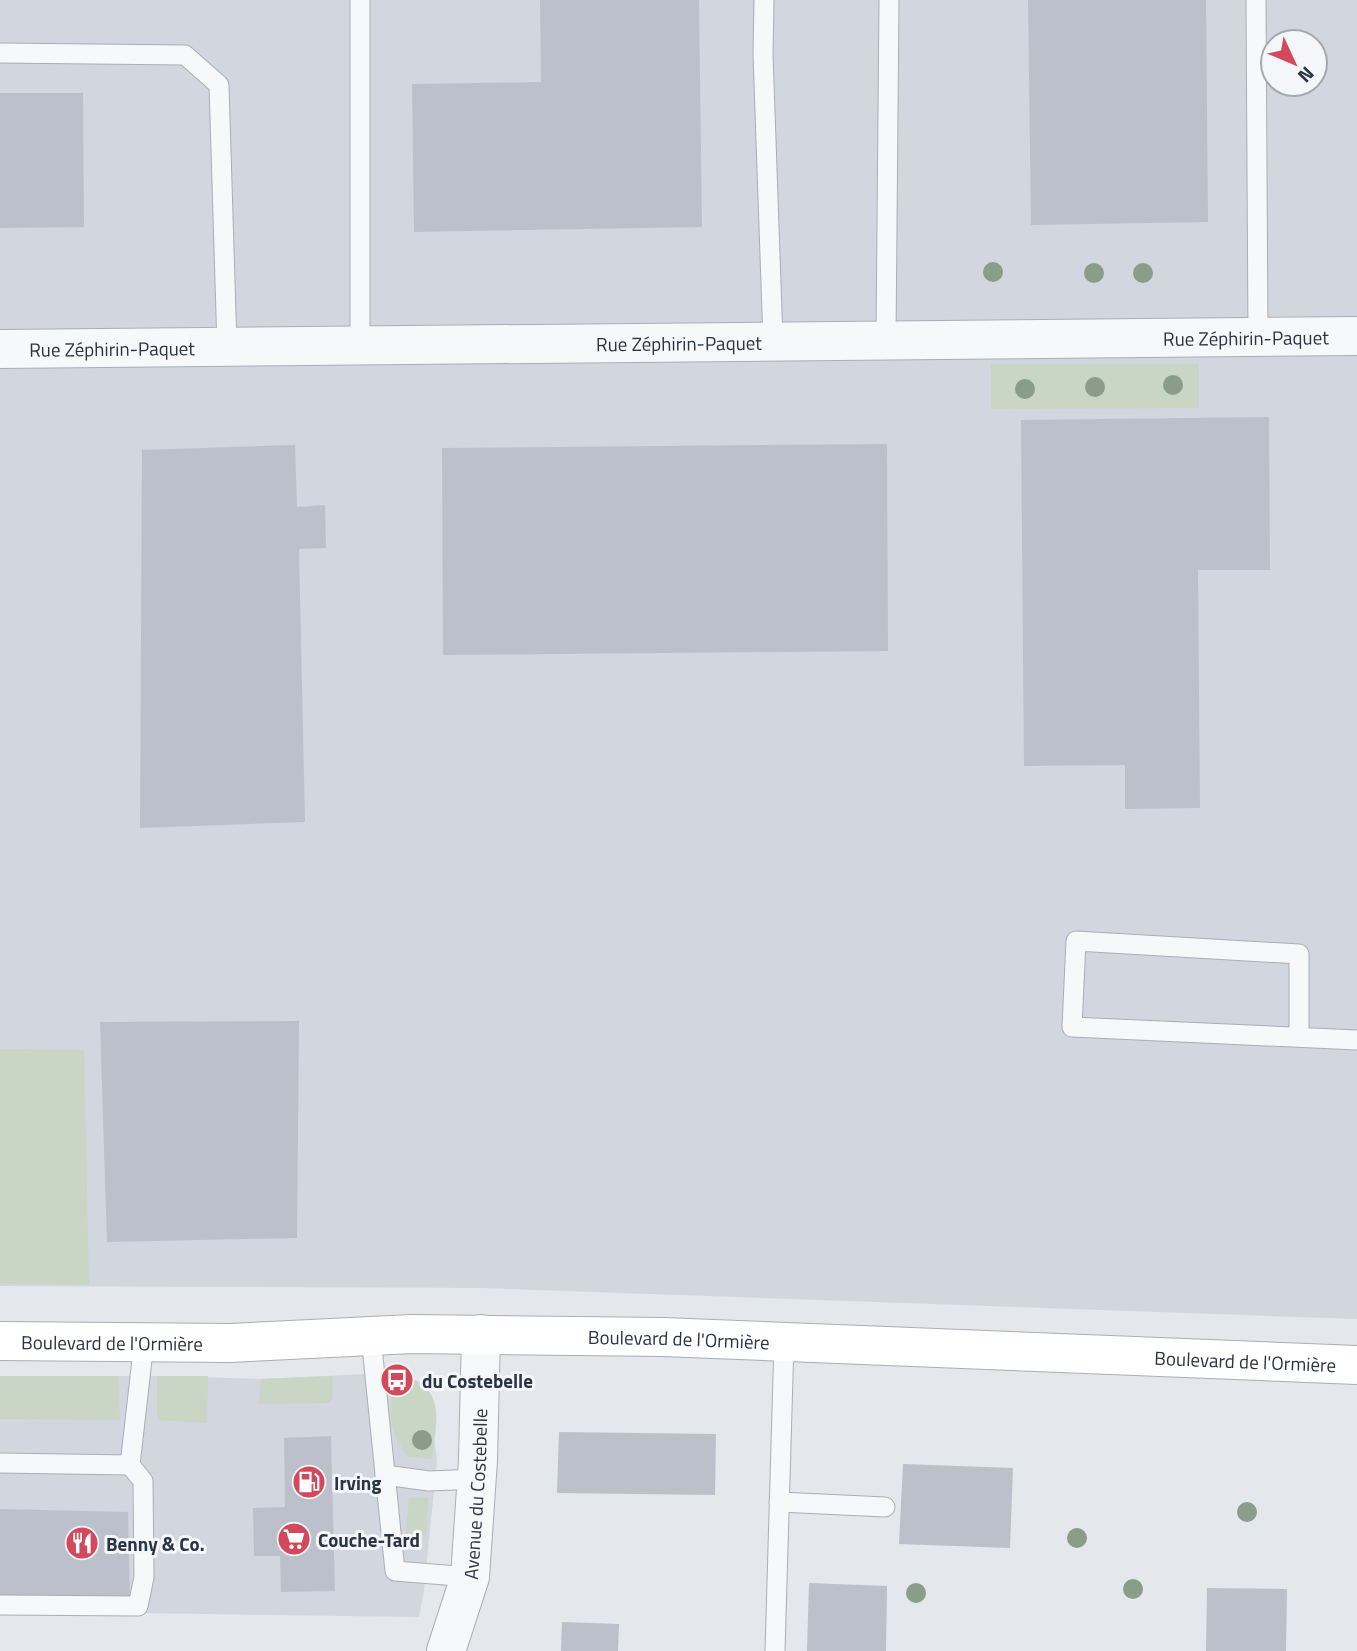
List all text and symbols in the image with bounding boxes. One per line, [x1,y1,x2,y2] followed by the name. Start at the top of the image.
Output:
[1259,28,1329,98] north arrow
[1292,60,1322,90] text: N
[1163,322,1329,352] street label: Rue Zéphirin-Paquet
[596,327,762,358] street label: Rue Zéphirin-Paquet
[29,333,195,363] street label: Rue Zéphirin-Paquet
[588,1322,770,1356] street label: Boulevard de l'Ormière
[21,1327,203,1357] street label: Boulevard de l'Ormière
[1154,1342,1337,1379] street label: Boulevard de l'Ormière
[378,1361,416,1399] bus stop icon: du Costebelle
[422,1366,533,1395] place label: du Costebelle
[455,1408,494,1580] street label: Avenue du Costebelle
[290,1463,328,1501] fuel station icon: Irving
[334,1468,382,1497] place label: Irving
[275,1520,313,1558] supermarket icon: Couche-Tard
[63,1524,101,1562] restaurant icon: Benny & Co.
[318,1525,420,1554] place label: Couche-Tard
[106,1529,205,1558] place label: Benny & Co.

